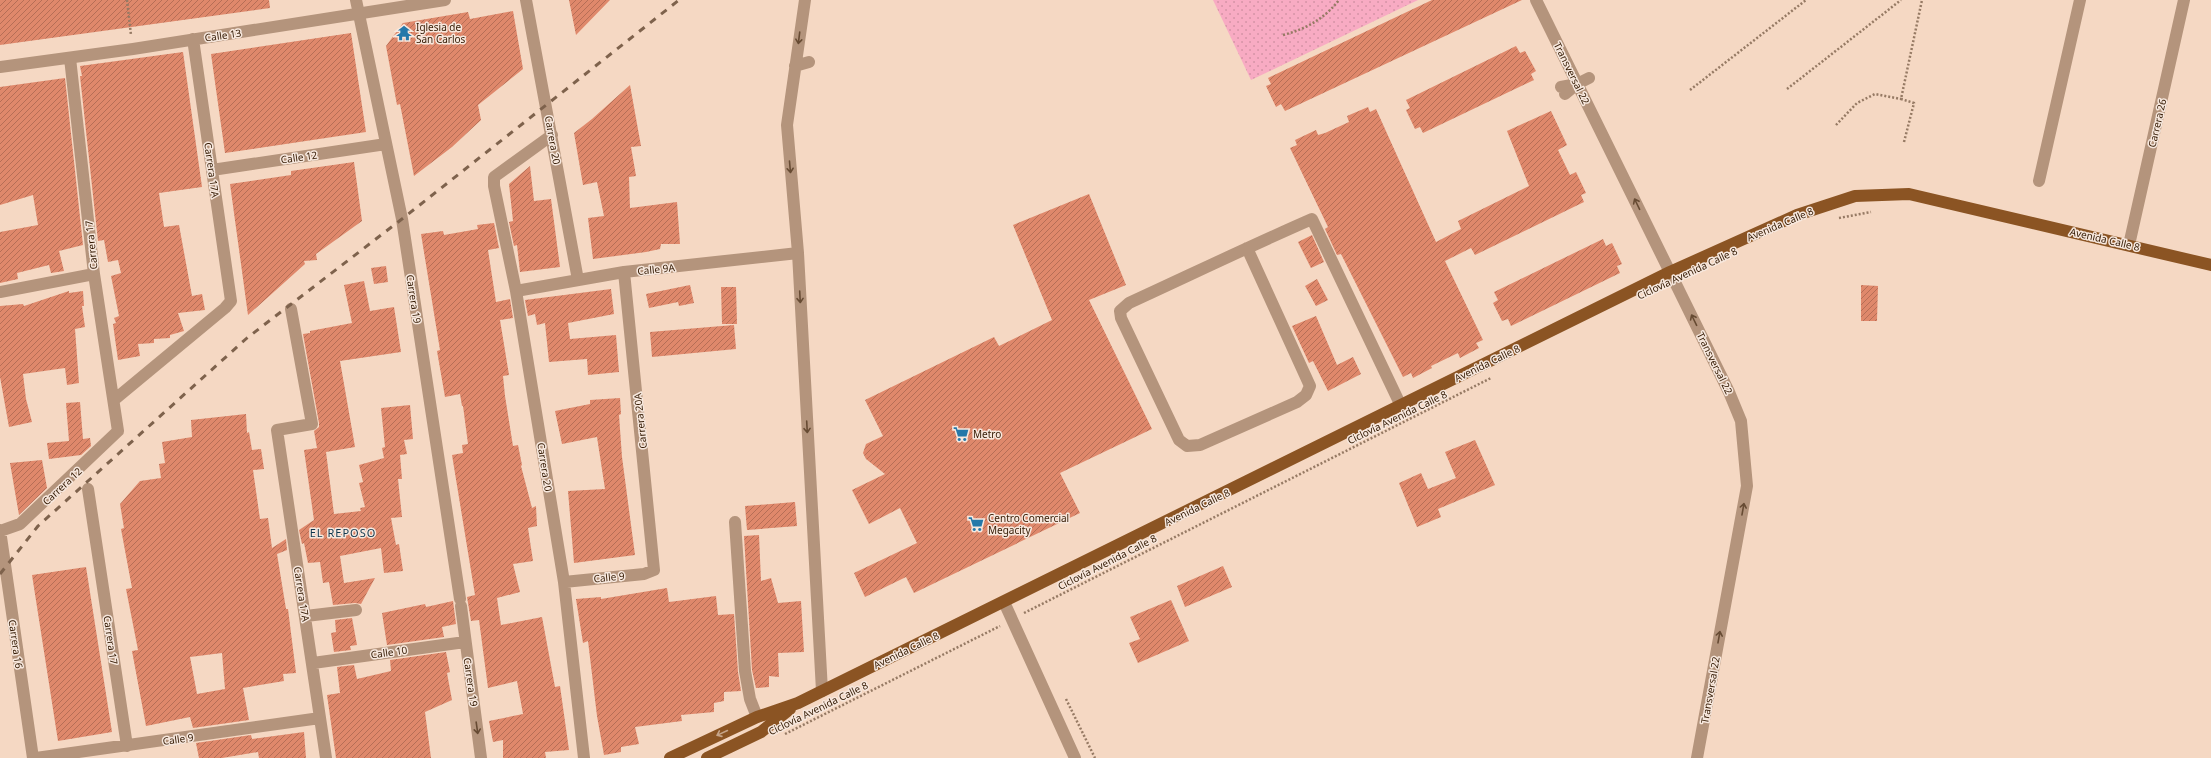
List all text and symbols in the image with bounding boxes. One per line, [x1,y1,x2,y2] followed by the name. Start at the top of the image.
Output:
[416,20,466,46] place label: Iglesia de San Carlos
[395,24,413,42] temple icon: Iglesia de San Carlos
[204,25,242,44] street label: Calle 13
[795,31,803,44] one-way arrow
[1551,40,1593,107] street label: Transversal 22
[2145,97,2169,149] street label: Carrera 26
[542,115,564,166] street label: Carrera 20
[201,141,223,199] street label: Carrera 17A
[280,147,318,166] street label: Calle 12
[787,160,794,173] one-way arrow
[1633,198,1640,210] one-way arrow
[1744,204,1816,244] street label: Avenida Calle 8
[81,220,101,270] street label: Carrera 17
[2069,224,2142,254] street label: Avenida Calle 8
[1635,243,1740,302] street label: Ciclovía Avenida Calle 8
[637,260,676,278] street label: Calle 9A
[403,274,425,325] street label: Carrera 19
[797,290,804,303] one-way arrow
[1690,315,1697,327] one-way arrow
[1694,330,1736,397] street label: Transversal 22
[1452,341,1522,385] street label: Avenida Calle 8
[1345,387,1449,447] street label: Ciclovía Avenida Calle 8
[630,392,650,449] street label: Carrera 20A
[804,420,811,433] one-way arrow
[952,425,970,443] supermarket icon: Metro
[973,427,1001,441] place label: Metro
[534,442,556,493] street label: Carrera 20
[39,464,85,508] street label: Carrera 12
[1162,485,1232,529] street label: Avenida Calle 8
[1739,503,1747,516] one-way arrow
[988,511,1069,537] place label: Centro Comercial Megacity
[967,515,985,533] supermarket icon: Centro Comercial Megacity
[310,525,376,540] district label: EL REPOSO
[1055,531,1159,593] street label: Ciclovía Avenida Calle 8
[291,565,313,623] street label: Carrera 17A
[593,568,625,586] street label: Calle 9
[101,615,121,666] street label: Carrera 17
[6,619,26,670] street label: Carrera 16
[871,628,941,672] street label: Avenida Calle 8
[1716,631,1724,644] one-way arrow
[370,642,408,661] street label: Calle 10
[1697,655,1723,724] street label: Transversal 22
[461,657,481,708] street label: Carrera 19
[766,678,870,738] street label: Ciclovía Avenida Calle 8
[473,721,481,734] one-way arrow
[162,730,195,748] street label: Calle 9
[716,730,728,737] one-way arrow

